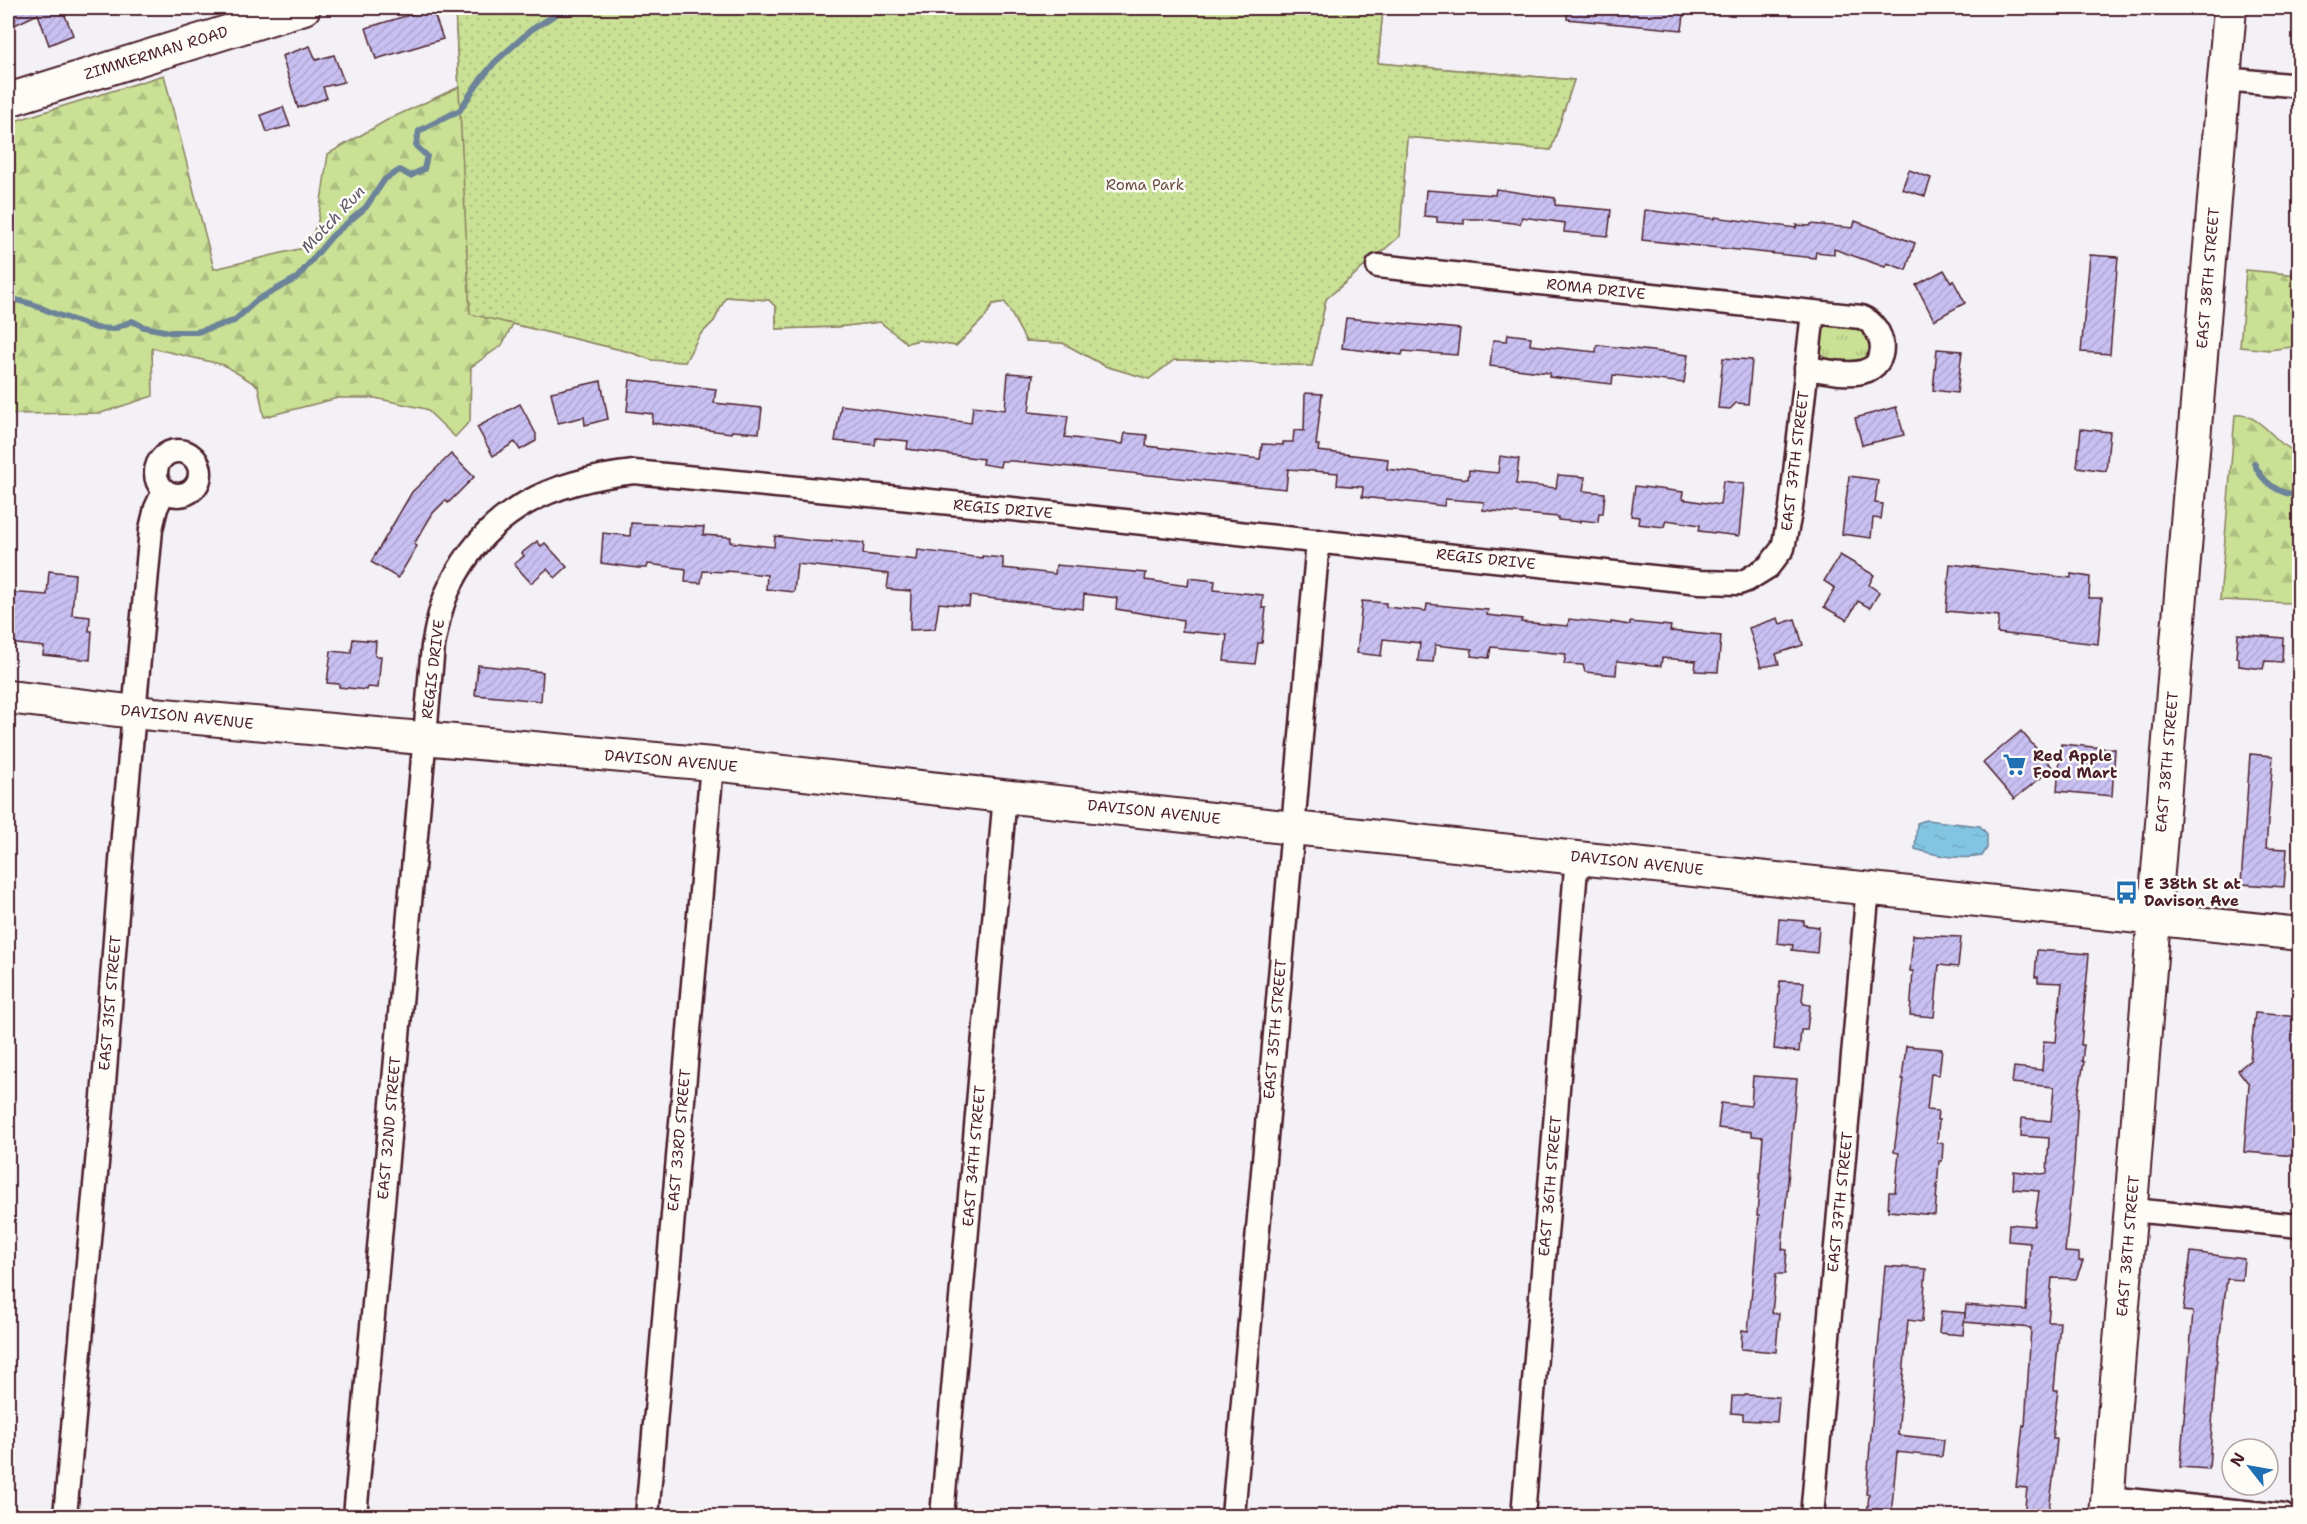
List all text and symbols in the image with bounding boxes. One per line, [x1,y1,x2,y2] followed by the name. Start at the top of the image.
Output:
[82,22,231,84] street label: ZIMMERMAN ROAD
[1106,175,1184,195] park label: Roma Park
[296,181,370,257] water label: Motch Run
[2192,206,2224,350] street label: EAST 38TH STREET
[1545,274,1647,304] street label: ROMA DRIVE
[1776,390,1814,532] street label: EAST 37TH STREET
[952,495,1054,523] street label: REGIS DRIVE
[1435,544,1537,574] street label: REGIS DRIVE
[417,618,449,720] street label: REGIS DRIVE
[2151,690,2183,834] street label: EAST 38TH STREET
[119,700,255,734] street label: DAVISON AVENUE
[604,745,738,777] street label: DAVISON AVENUE
[2033,746,2117,783] place label: Red Apple Food Mart
[2002,752,2028,778] supermarket icon: Red Apple Food Mart
[1086,795,1222,829] street label: DAVISON AVENUE
[1569,846,1705,880] street label: DAVISON AVENUE
[2144,874,2241,911] place label: E 38th St at Davison Ave
[2113,880,2139,906] bus stop icon: E 38th St at Davison Ave
[94,935,126,1071] street label: EAST 31ST STREET
[1259,958,1291,1100] street label: EAST 35TH STREET
[373,1055,405,1201] street label: EAST 32ND STREET
[663,1068,695,1212] street label: EAST 33RD STREET
[958,1085,990,1227] street label: EAST 34TH STREET
[1534,1115,1566,1257] street label: EAST 36TH STREET
[1823,1131,1857,1273] street label: EAST 37TH STREET
[2112,1174,2144,1318] street label: EAST 38TH STREET
[2220,1437,2280,1497] north arrow
[2225,1449,2250,1470] text: N

